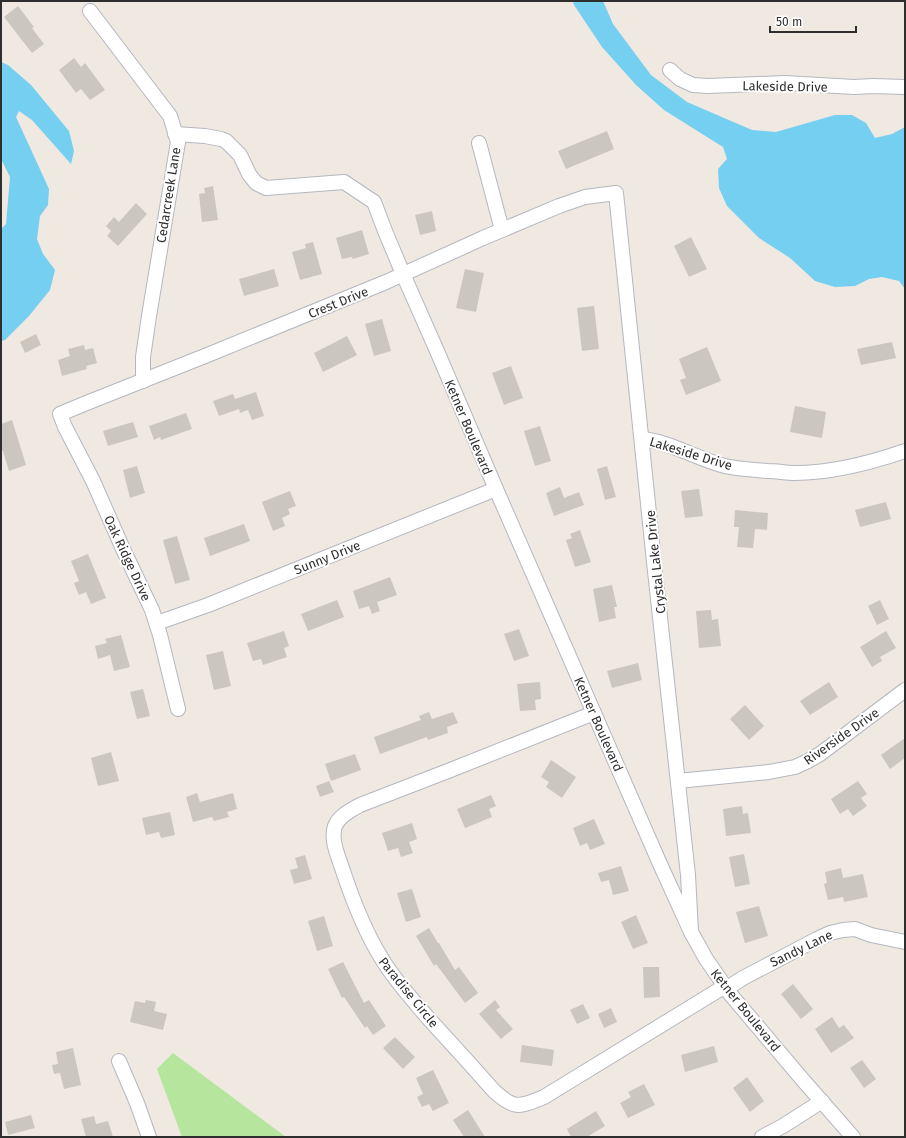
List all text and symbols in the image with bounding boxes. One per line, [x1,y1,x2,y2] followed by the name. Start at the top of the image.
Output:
[770,8,856,34] scale bar
[776,15,802,29] text: 50 m
[742,78,828,95] street label: Lakeside Drive
[154,146,183,244] street label: Cedarcreek Lane
[306,284,370,321] street label: Crest Drive
[442,377,495,477] street label: Ketner Boulevard
[648,434,734,473] street label: Lakeside Drive
[643,509,668,615] street label: Crystal Lake Drive
[101,513,154,603] street label: Oak Ridge Drive
[292,537,363,578] street label: Sunny Drive
[571,675,626,774] street label: Ketner Boulevard
[801,705,882,768] street label: Riverside Drive
[768,927,835,970] street label: Sandy Lane
[376,954,442,1031] street label: Paradise Circle
[708,966,784,1055] street label: Ketner Boulevard

